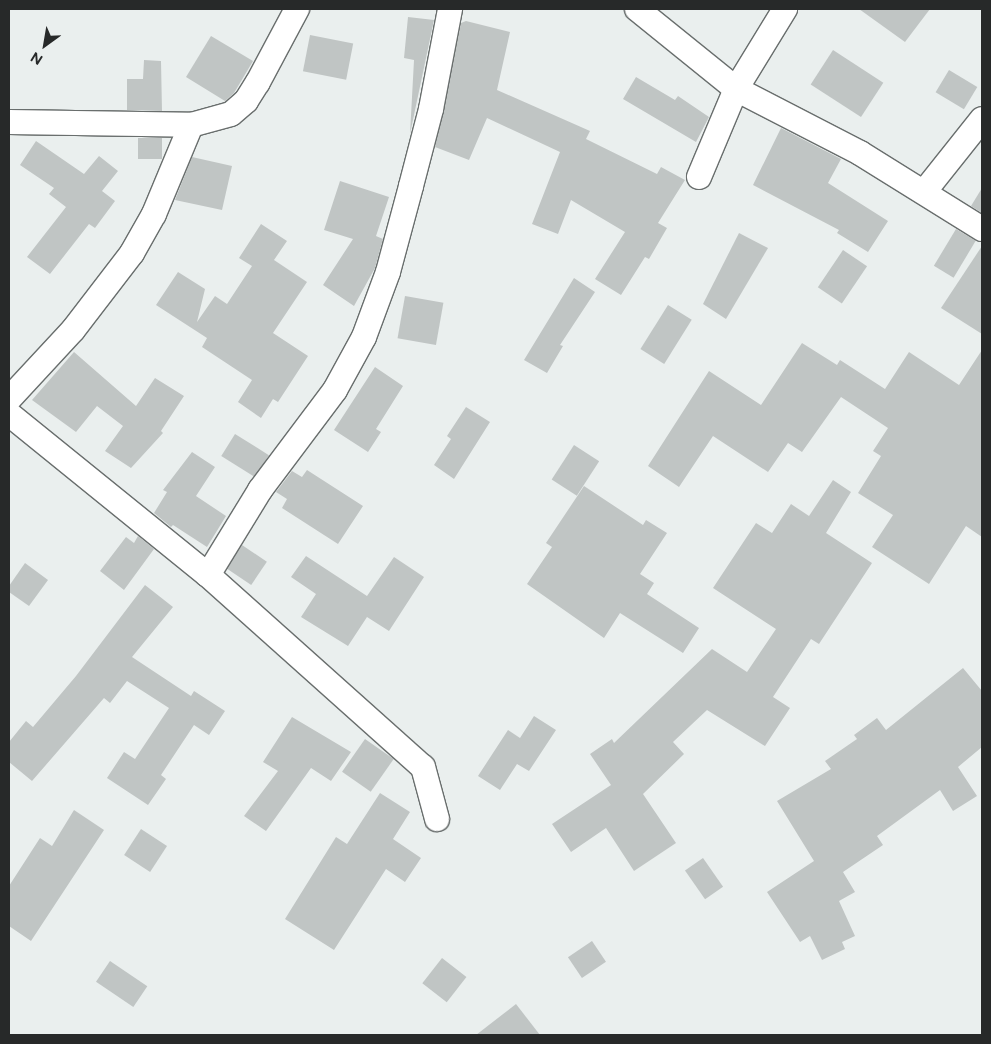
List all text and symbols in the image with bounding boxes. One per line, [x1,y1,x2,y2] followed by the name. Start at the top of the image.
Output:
[20,20,70,70] north arrow
[28,48,46,68] text: N

